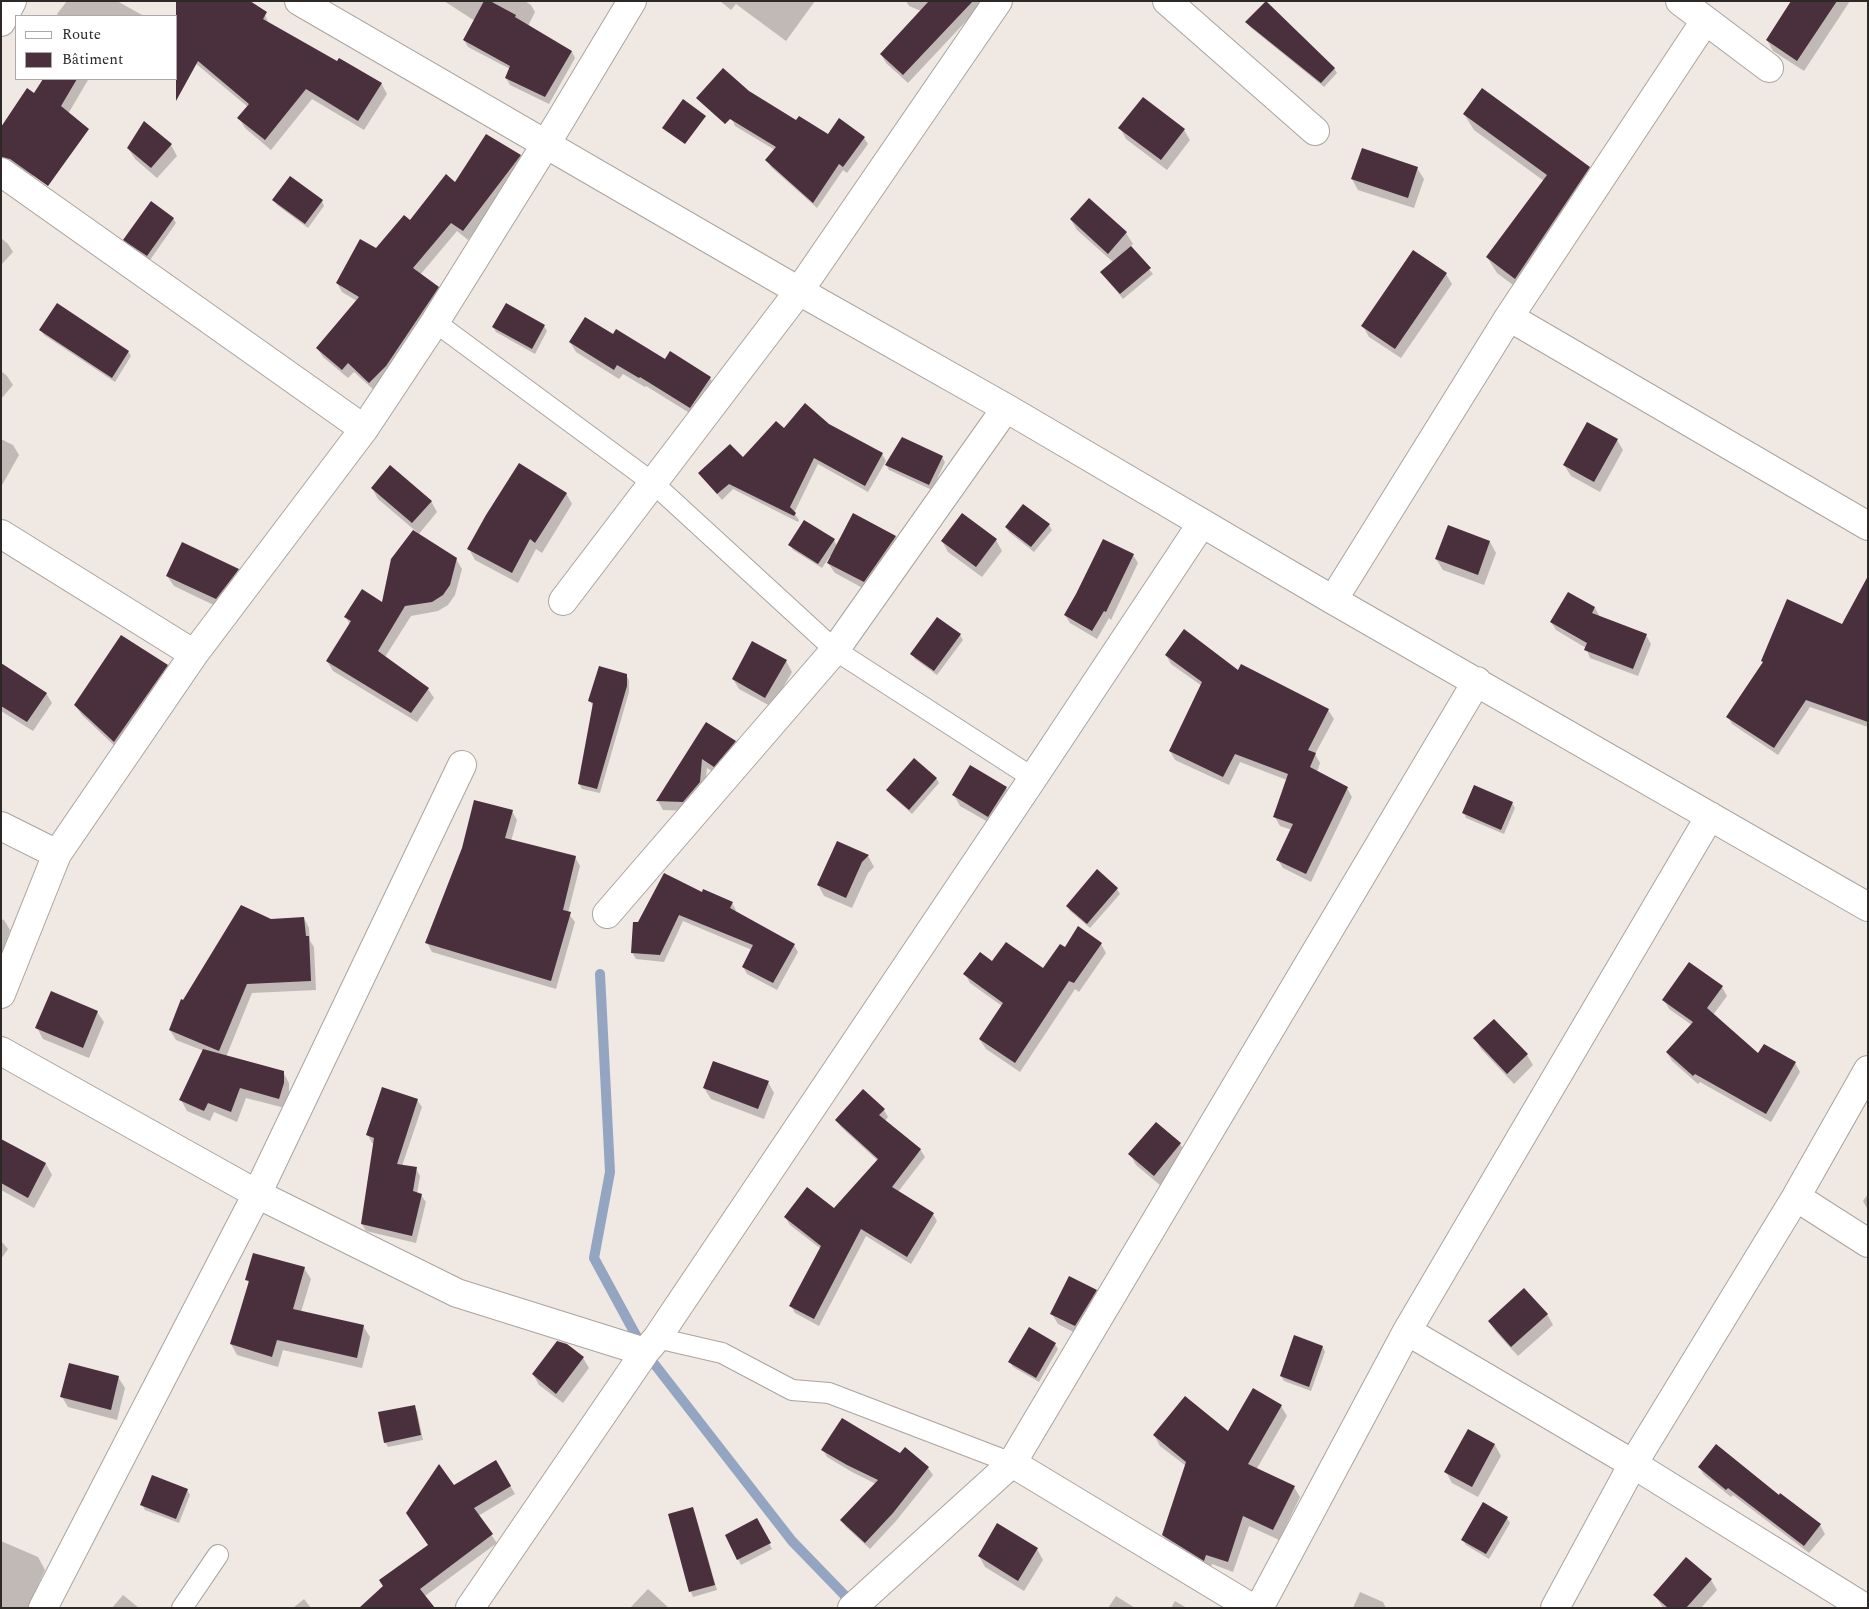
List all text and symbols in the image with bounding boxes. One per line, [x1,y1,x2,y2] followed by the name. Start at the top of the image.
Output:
[15,15,178,80] legend
[62,23,101,46] text: Route
[62,48,123,71] text: Bâtiment

